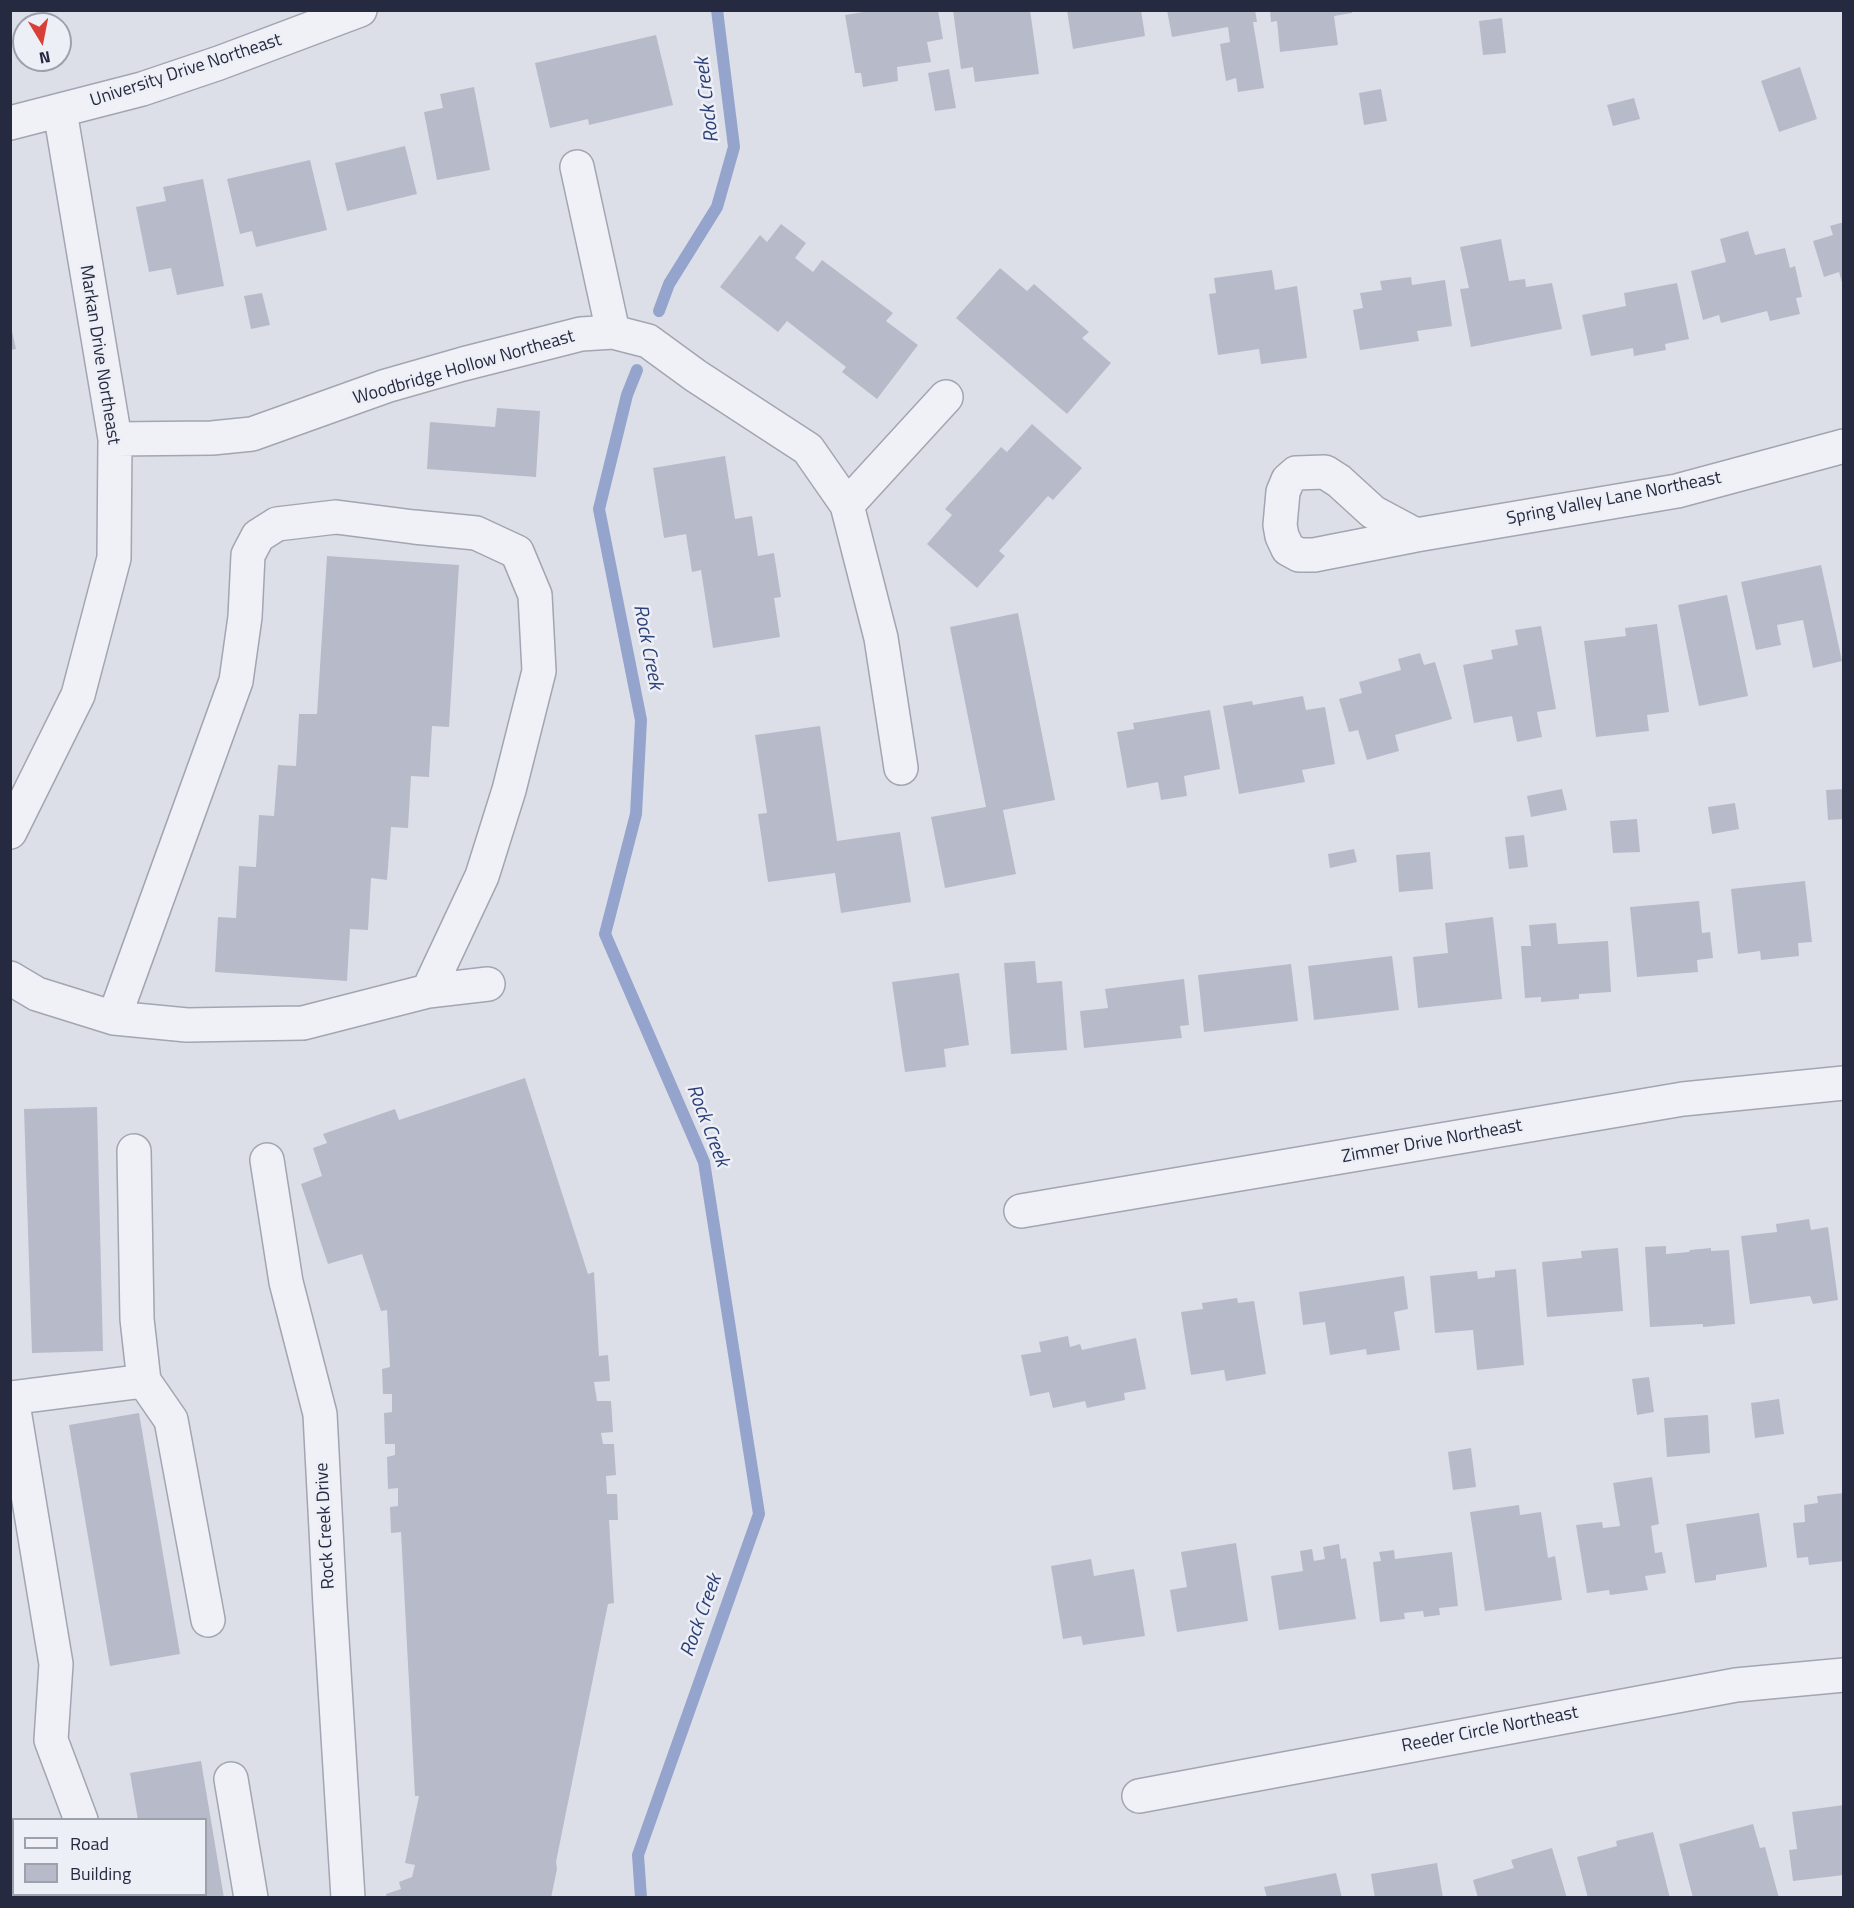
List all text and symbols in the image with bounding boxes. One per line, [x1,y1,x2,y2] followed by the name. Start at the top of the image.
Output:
[12,12,72,72] north arrow
[87,30,285,112] street label: University Drive Northeast
[37,45,52,71] text: N
[691,56,725,144] water label: Rock Creek
[74,264,124,446] street label: Markan Drive Northeast
[351,326,577,410] street label: Woodbridge Hollow Northeast
[1505,468,1723,530] street label: Spring Valley Lane Northeast
[627,603,667,691] water label: Rock Creek
[680,1082,734,1170] water label: Rock Creek
[1340,1115,1524,1169] street label: Zimmer Drive Northeast
[312,1462,340,1590] street label: Rock Creek Drive
[676,1571,728,1661] water label: Rock Creek
[1400,1702,1580,1758] street label: Reeder Circle Northeast
[12,1818,207,1896] legend
[70,1830,109,1857] text: Road
[70,1860,131,1887] text: Building

